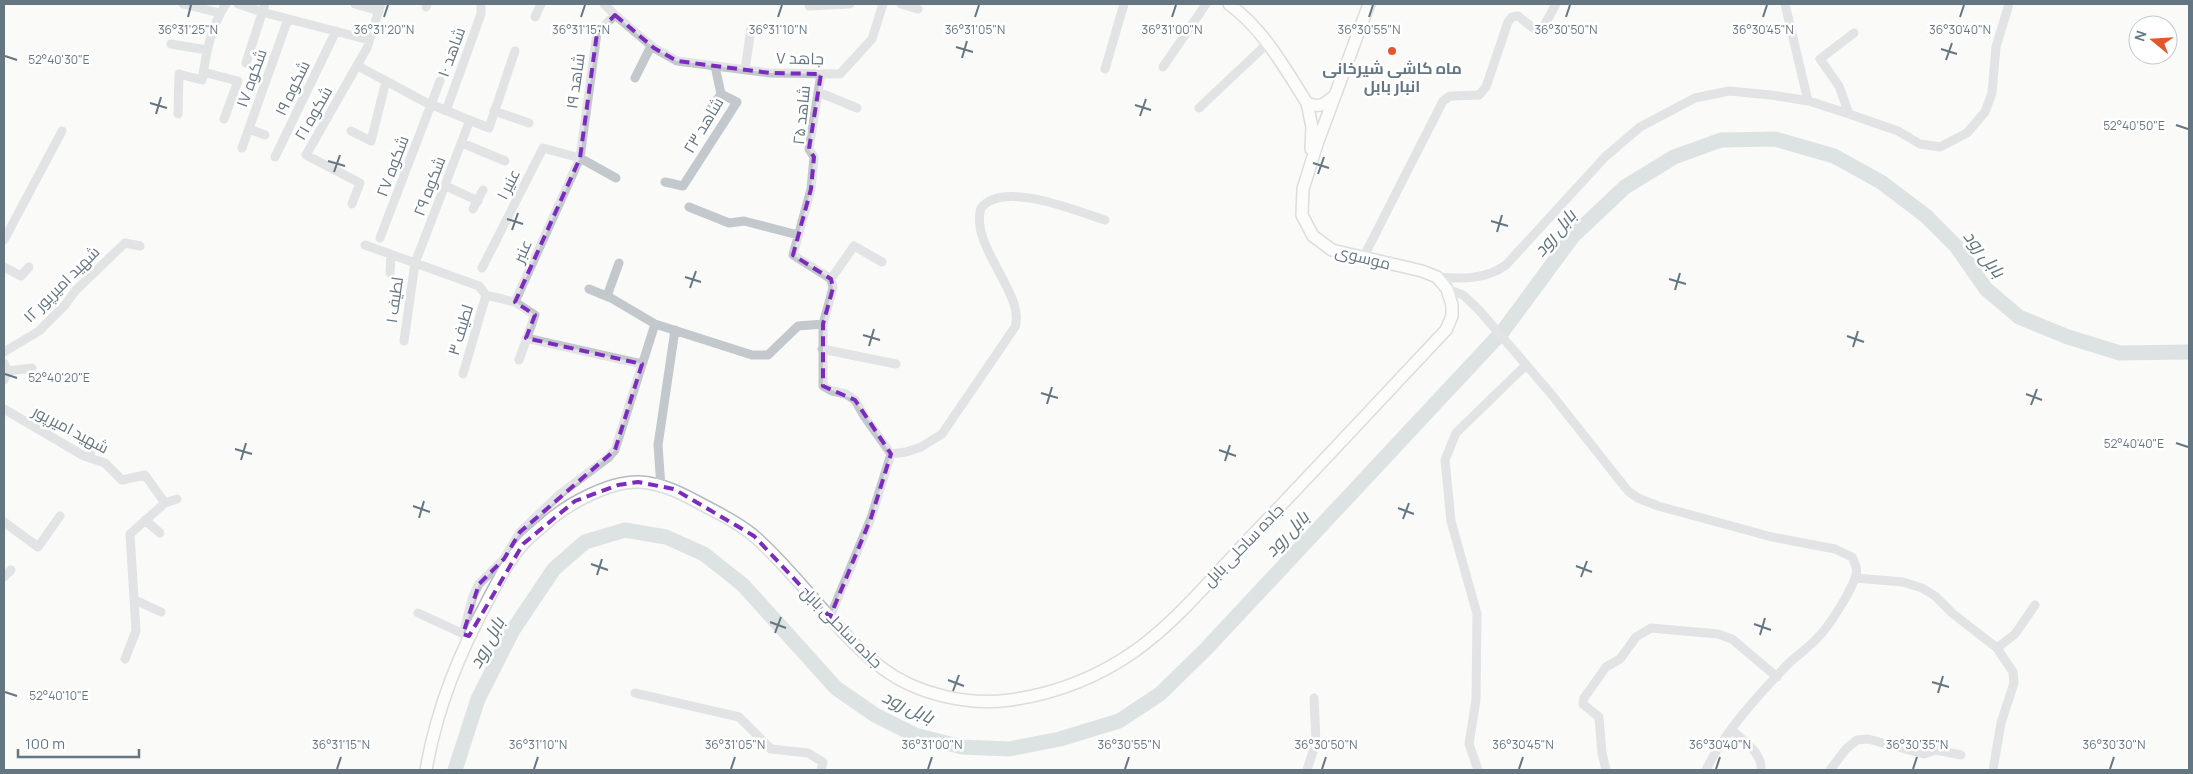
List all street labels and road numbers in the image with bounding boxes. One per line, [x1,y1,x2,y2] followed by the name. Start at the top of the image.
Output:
[432,24,470,80] street label: شاهد ۱۰
[230,46,272,110] street label: شکوه ۱۷
[776,47,824,69] street label: جاهد ۷
[560,52,590,110] street label: شاهد ۱۹
[269,57,315,119] street label: شکوه ۱۹
[289,82,337,144] street label: شکوه ۲۱
[787,84,815,146] street label: شاهد ۲۵
[678,93,728,157] street label: شاهد ۲۳
[370,132,414,200] street label: شکوه ۲۷
[408,153,450,219] street label: شکوه ۲۹
[491,165,525,203] street label: عنیر ۱
[507,236,537,267] street label: عنبر
[1333,240,1393,274] street label: موسوی
[18,241,105,328] street label: شهید امیرپور ۱۲
[380,276,408,324] street label: لطیف ۱
[442,302,478,358] street label: لطیف ۳
[28,399,113,459] street label: شهید امیرپور
[1198,499,1288,591] street label: جاده ساحلی بابل
[796,581,888,673] street label: جاده ساحلی بابل

